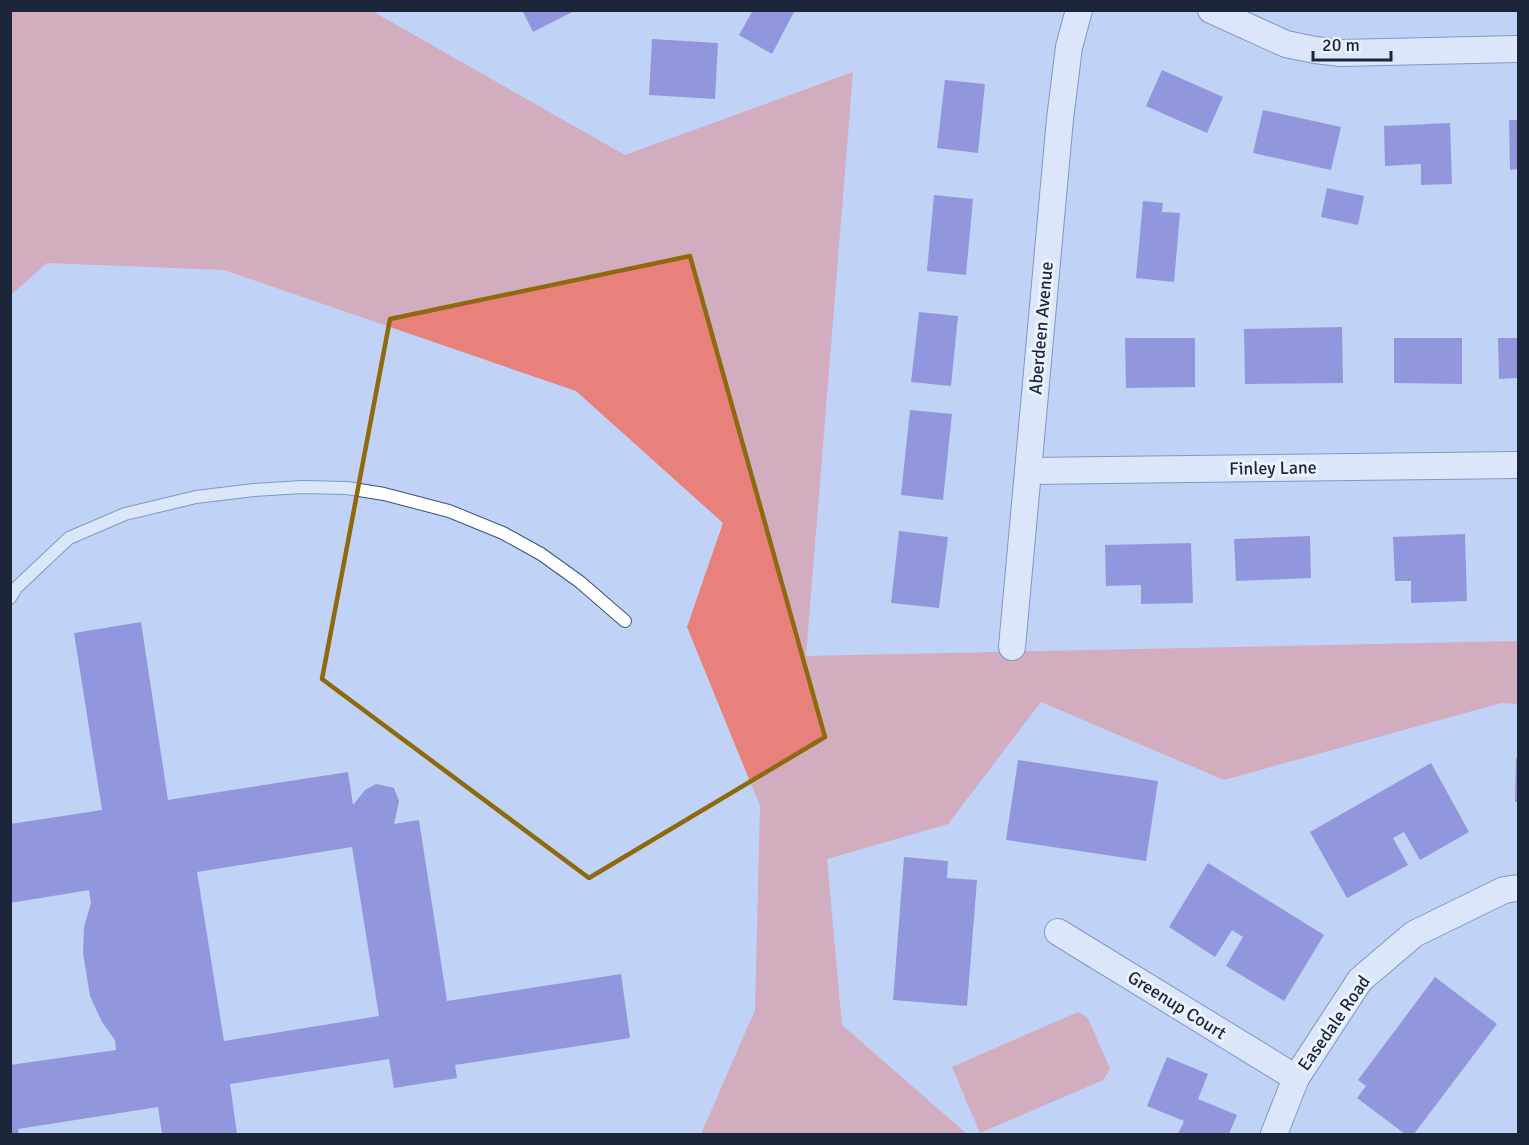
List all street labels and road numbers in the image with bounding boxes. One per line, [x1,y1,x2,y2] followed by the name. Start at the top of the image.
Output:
[1024,260,1058,396] street label: Aberdeen Avenue
[1229,456,1317,480] street label: Finley Lane
[1124,966,1230,1044] street label: Greenup Court
[1293,971,1375,1075] street label: Easedale Road

